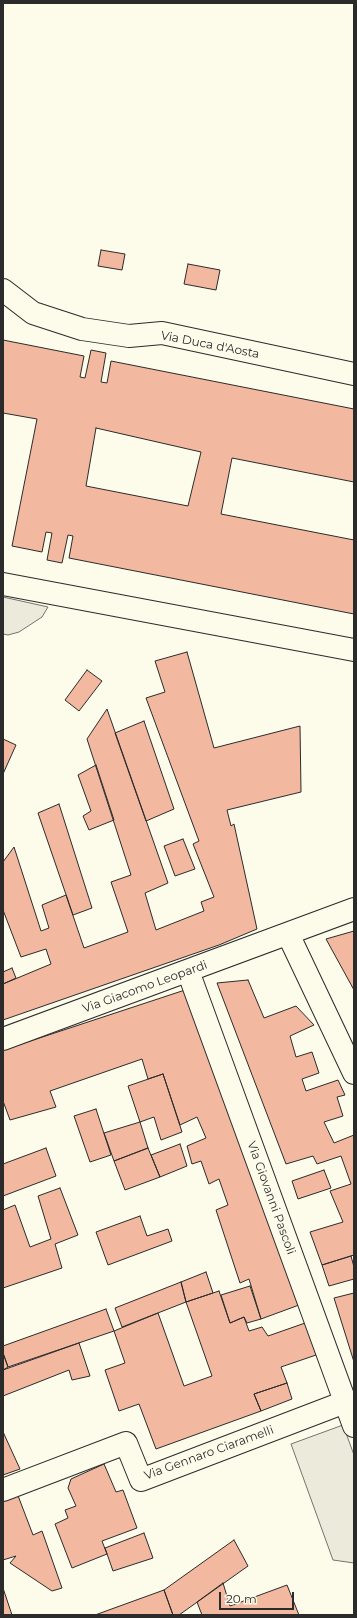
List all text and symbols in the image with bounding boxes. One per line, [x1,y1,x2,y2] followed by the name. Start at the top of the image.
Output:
[159,328,261,362] street label: Via Duca d'Aosta
[81,958,209,1016] street label: Via Giacomo Leopardi
[244,1139,298,1257] street label: Via Giovanni Pascoli
[142,1423,276,1483] street label: Via Gennaro Ciaramelli
[221,1584,296,1610] scale bar
[226,1591,257,1606] text: 20 m

